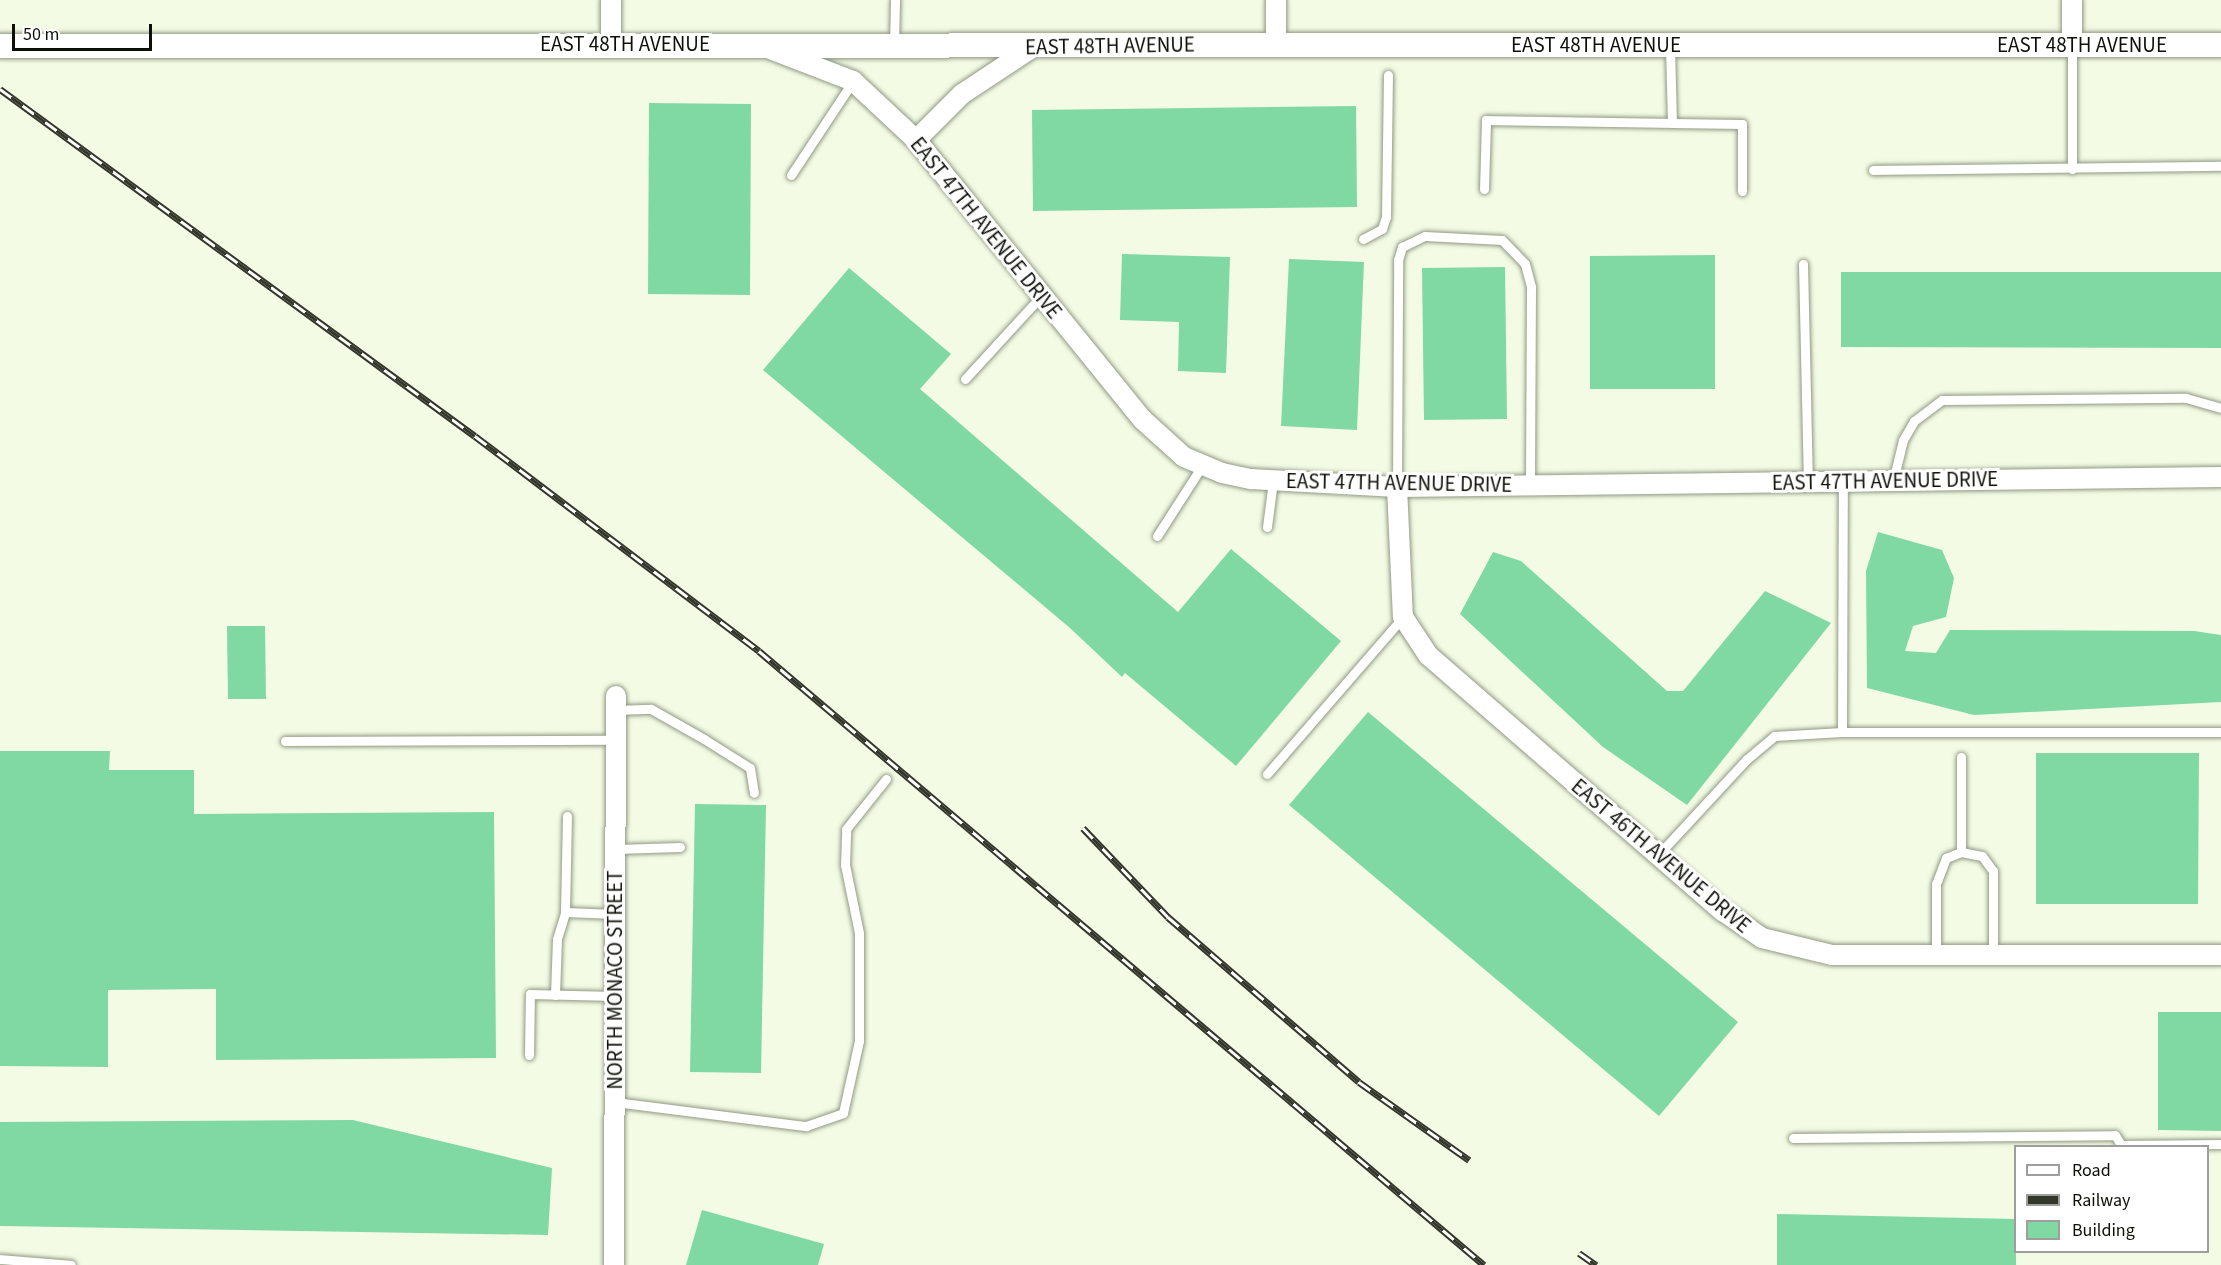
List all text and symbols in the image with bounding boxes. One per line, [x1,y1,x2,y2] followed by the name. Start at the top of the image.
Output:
[15,12,154,50] scale bar
[23,22,59,47] text: 50 m
[540,31,710,57] street label: EAST 48TH AVENUE
[1025,32,1195,60] street label: EAST 48TH AVENUE
[1511,32,1681,58] street label: EAST 48TH AVENUE
[1997,32,2167,58] street label: EAST 48TH AVENUE
[905,132,1067,324] street label: EAST 47TH AVENUE DRIVE
[1772,466,1998,496] street label: EAST 47TH AVENUE DRIVE
[1286,468,1512,498] street label: EAST 47TH AVENUE DRIVE
[1566,774,1756,938] street label: EAST 46TH AVENUE DRIVE
[602,870,628,1090] street label: NORTH MONACO STREET
[2014,1145,2209,1253] legend
[2072,1158,2111,1183] text: Road
[2072,1188,2131,1213] text: Railway
[2072,1218,2135,1243] text: Building

